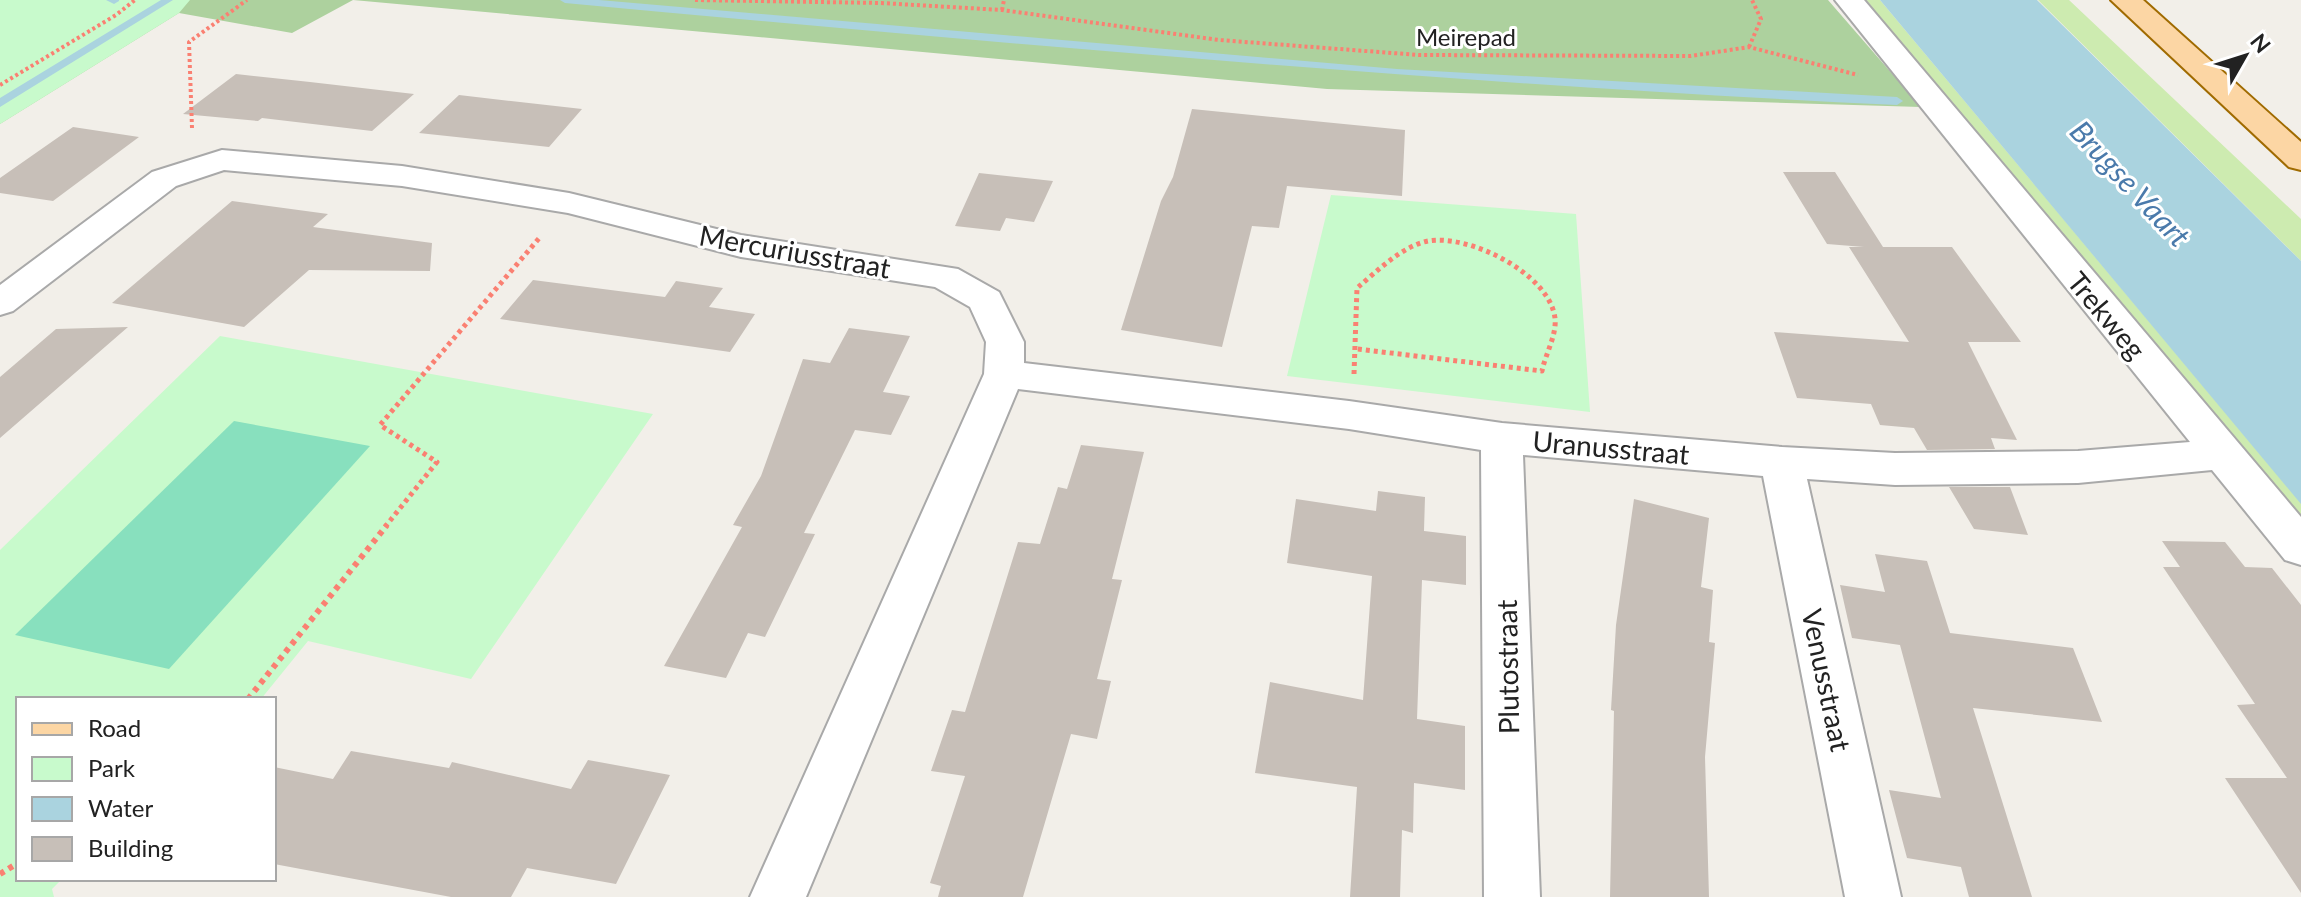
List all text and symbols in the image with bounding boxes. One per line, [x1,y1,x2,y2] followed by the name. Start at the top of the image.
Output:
[2205,16,2285,96] north arrow
[1416,22,1516,51] street label: Meirepad
[2245,28,2277,58] text: N
[2064,113,2199,254] water label: Brugse Vaart
[697,217,893,285] street label: Mercuriusstraat
[2061,265,2153,365] street label: Trekweg
[1531,423,1691,471] street label: Uranusstraat
[1489,599,1525,735] street label: Plutostraat
[1795,606,1859,754] street label: Venusstraat
[16,697,276,881] legend
[88,713,141,742] text: Road
[88,753,136,782] text: Park
[88,793,153,822] text: Water
[88,833,173,862] text: Building

